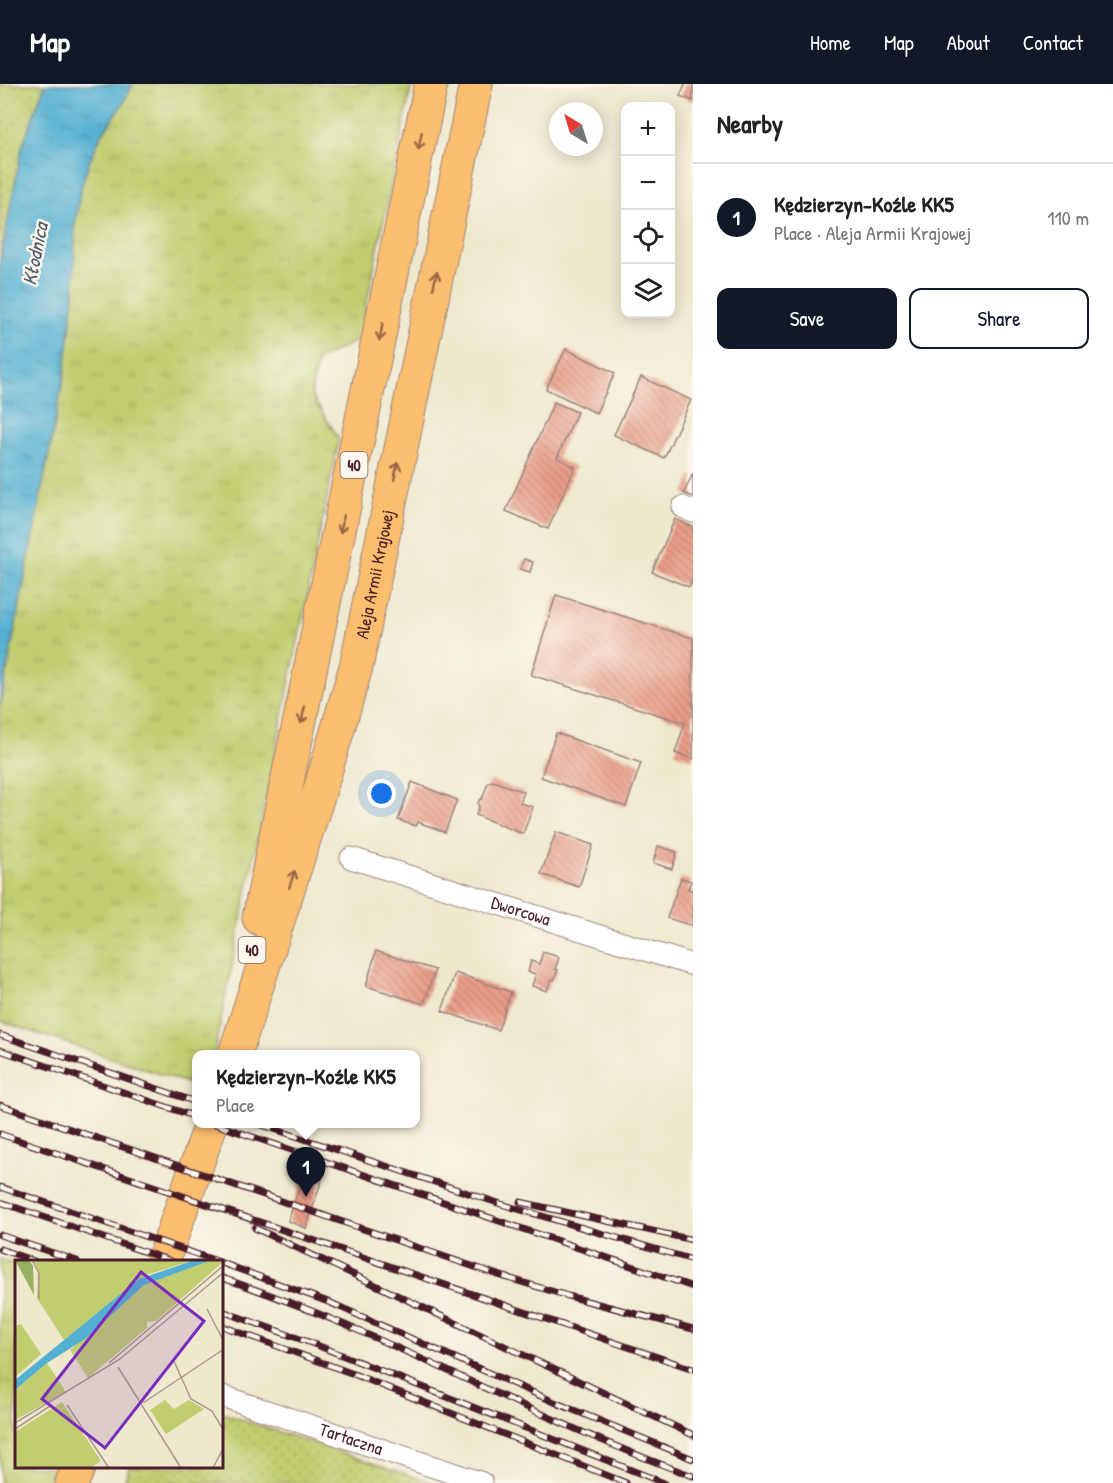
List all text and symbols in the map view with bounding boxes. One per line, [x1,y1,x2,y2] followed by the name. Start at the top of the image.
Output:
[30,23,70,61] text: Map
[810,28,851,57] text: Home
[884,28,914,57] text: Map
[947,28,990,57] text: About
[1023,28,1083,57] text: Contact
[549,102,603,156] north arrow
[621,102,675,318] map controls
[621,102,675,156] button: +
[717,106,783,141] text: Nearby
[414,131,425,151] one-way arrow
[621,156,675,210] button: −
[774,189,954,219] text: Kędzierzyn-Koźle KK5
[733,204,740,231] text: 1
[1047,204,1089,231] text: 110 m
[621,210,675,264] button: locate
[15,218,54,287] water label: Kłodnica
[774,219,971,246] text: Place · Aleja Armii Krajowej
[621,264,675,318] button: layers
[430,271,441,290] one-way arrow
[717,288,897,349] button: Save
[909,288,1089,349] button: Share
[375,322,386,342] one-way arrow
[340,452,368,478] road number: 40
[391,462,402,481] one-way arrow
[349,508,400,641] street label: Aleja Armii Krajowej
[336,513,347,533] one-way arrow
[297,704,308,724] one-way arrow
[367,779,396,808] your location
[287,870,298,889] one-way arrow
[488,890,554,932] street label: Dworcowa
[238,937,266,963] road number: 40
[192,1050,420,1128] popup
[216,1061,396,1091] text: Kędzierzyn-Koźle KK5
[216,1091,255,1118] text: Place
[286,1148,326,1197] pin: 1
[15,1260,224,1468] inset map
[316,1416,386,1461] street label: Tartaczna

